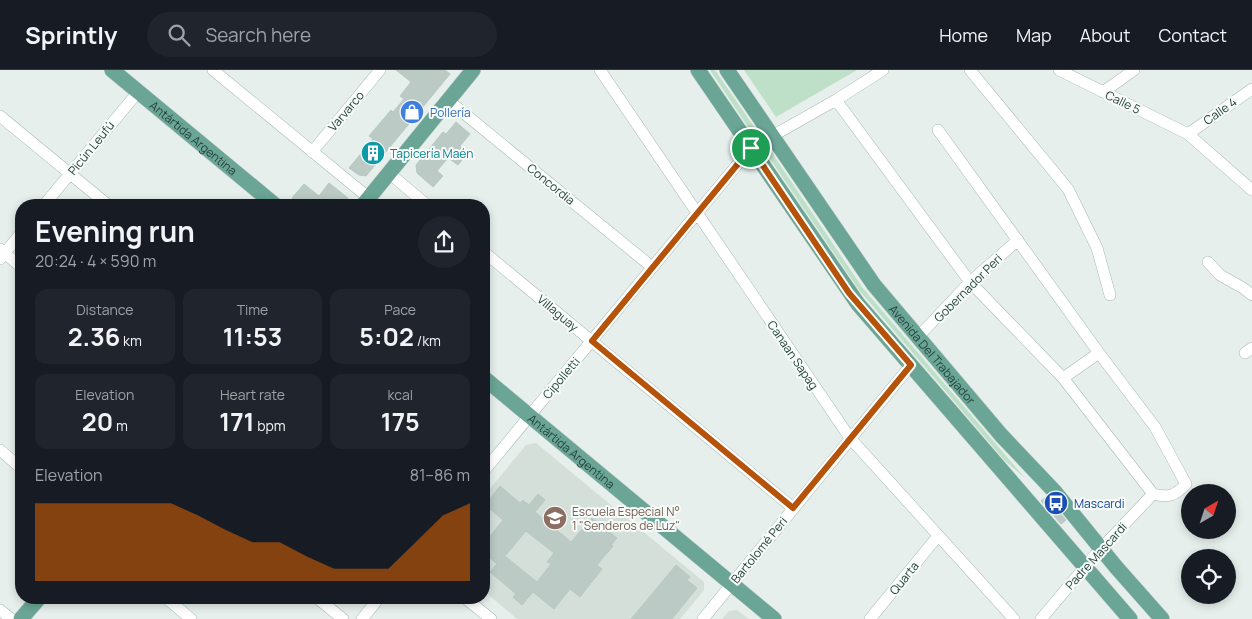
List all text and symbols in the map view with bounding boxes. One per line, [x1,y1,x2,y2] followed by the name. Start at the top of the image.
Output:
[147,12,497,57] search box
[25,18,117,51] text: Sprintly
[165,21,193,49] icon: search
[205,22,311,48] text: Search here
[939,23,988,47] text: Home
[1016,23,1052,47] text: Map
[1080,23,1130,47] text: About
[1158,23,1227,47] text: Contact
[1103,86,1144,118] street label: Calle 5
[324,87,368,135] street label: Varvarco
[1200,93,1240,129] street label: Calle 4
[146,96,241,179] street label: Antártida Argentina
[399,99,425,125] shop icon: Pollería
[430,104,471,121] place label: Pollería
[64,117,118,179] street label: Picún Leufú
[730,127,772,169] pin
[737,134,765,162] icon: arrive
[360,140,386,166] building icon: Tapicería Maén
[390,145,473,162] place label: Tapicería Maén
[523,159,579,209] street label: Concordia
[35,212,195,250] text: Evening run
[418,216,470,268] button: share
[35,250,156,272] text: 20:24 · 4 × 590 m
[930,250,1006,326] street label: Gobernador Peri
[534,291,583,336] street label: Villaguay
[76,300,134,319] text: Distance
[237,300,268,319] text: Time
[384,300,416,319] text: Pace
[885,301,980,408] street label: Avenida Del Trabajador
[764,317,822,393] street label: Canaan Sapag
[68,319,120,354] text: 2.36
[223,319,282,354] text: 11:53
[359,319,414,354] text: 5:02
[120,331,142,350] text: km
[414,331,441,350] text: /km
[538,353,584,403] street label: Cipolletti
[75,385,134,404] text: Elevation
[220,385,285,404] text: Heart rate
[387,385,413,404] text: kcal
[82,404,113,439] text: 20
[219,404,254,439] text: 171
[381,404,420,439] text: 175
[524,410,619,492] street label: Antártida Argentina
[113,416,128,435] text: m
[254,416,286,435] text: bpm
[35,464,103,486] text: Elevation
[410,464,470,486] text: 81–86 m
[1181,484,1236,539] north arrow
[1181,484,1236,604] map controls
[1043,490,1069,516] bus stop icon: Mascardi
[1074,495,1124,512] place label: Mascardi
[572,503,680,534] place label: Escuela Especial N° 1 "Senderos de Luz"
[542,505,568,531] school or university icon: Escuela Especial N° 1 "Senderos de Luz"
[727,513,791,587] street label: Bartolomé Peri
[1061,519,1131,593] street label: Padre Mascardi
[1181,549,1236,604] button: locate
[885,558,923,598] street label: Quarta

